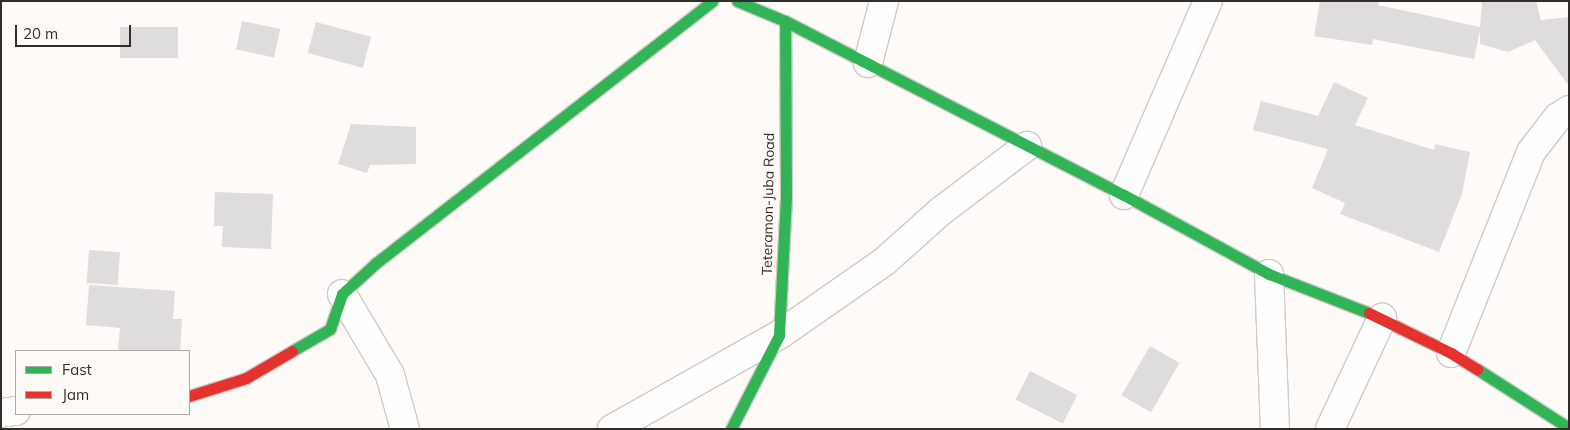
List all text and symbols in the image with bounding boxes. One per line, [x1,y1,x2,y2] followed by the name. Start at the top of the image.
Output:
[18,15,134,47] scale bar
[23,24,58,43] text: 20 m
[758,133,778,275] street label: Teteramon-Juba Road
[15,350,190,415] legend
[62,360,92,379] text: Fast
[62,385,89,404] text: Jam

